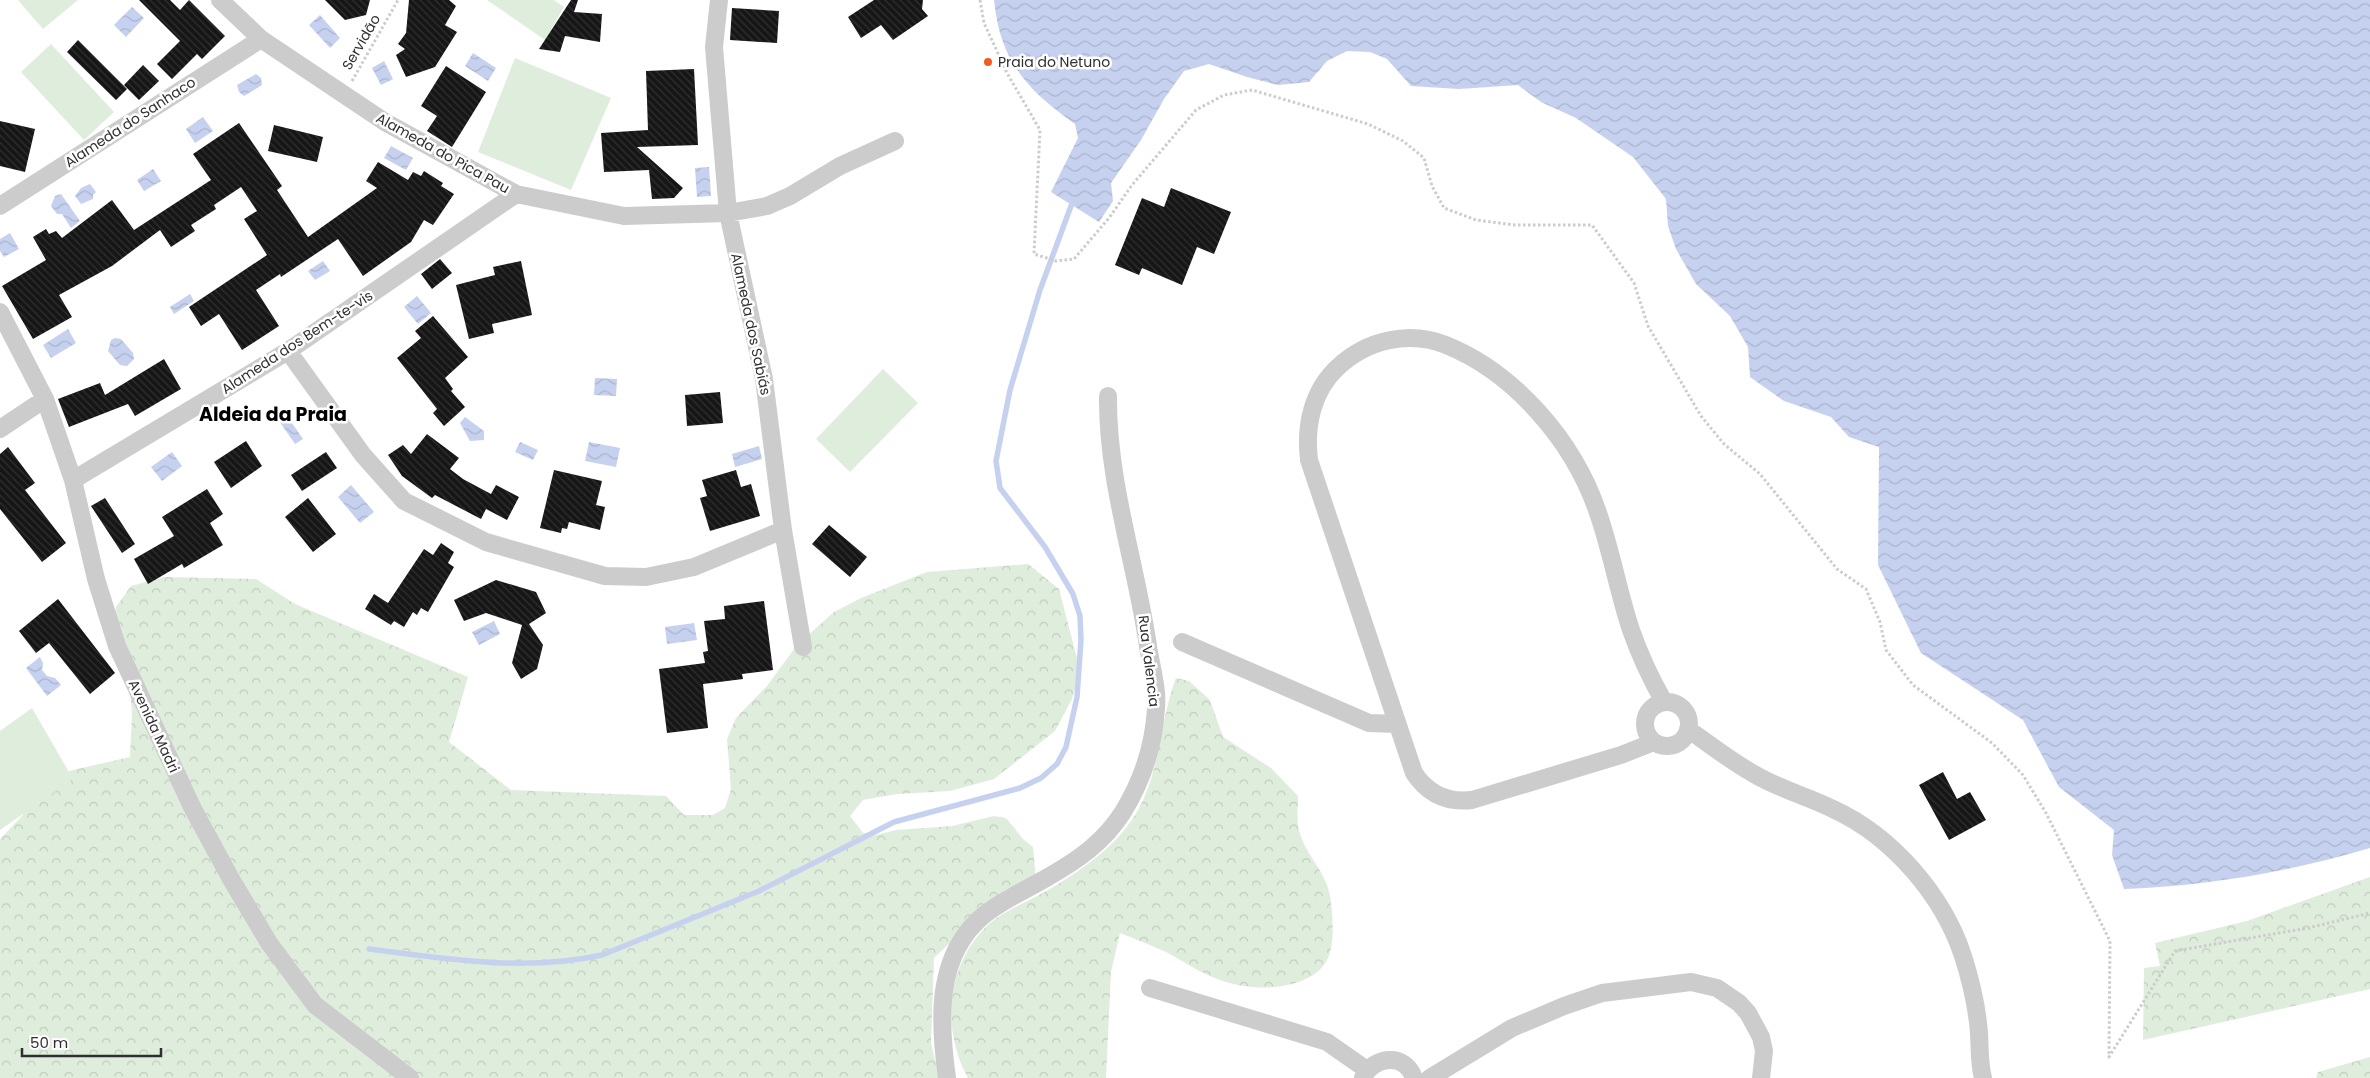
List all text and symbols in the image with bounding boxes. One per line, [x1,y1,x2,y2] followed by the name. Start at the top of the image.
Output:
[337,10,385,74] street label: Servidão
[998,52,1110,72] place label: Praia do Netuno
[982,56,994,68] marker: Praia do Netuno
[60,72,200,172] street label: Alameda do Sanhaco
[373,108,513,198] street label: Alameda do Pica Pau
[726,251,776,397] street label: Alameda dos Sabiás
[217,285,377,399] street label: Alameda dos Bem-te-vis
[199,401,347,428] district label: Aldeia da Praia
[1133,614,1165,708] street label: Rua Valencia
[124,676,184,776] street label: Avenida Madri
[22,1026,161,1058] scale bar
[30,1032,68,1053] text: 50 m

